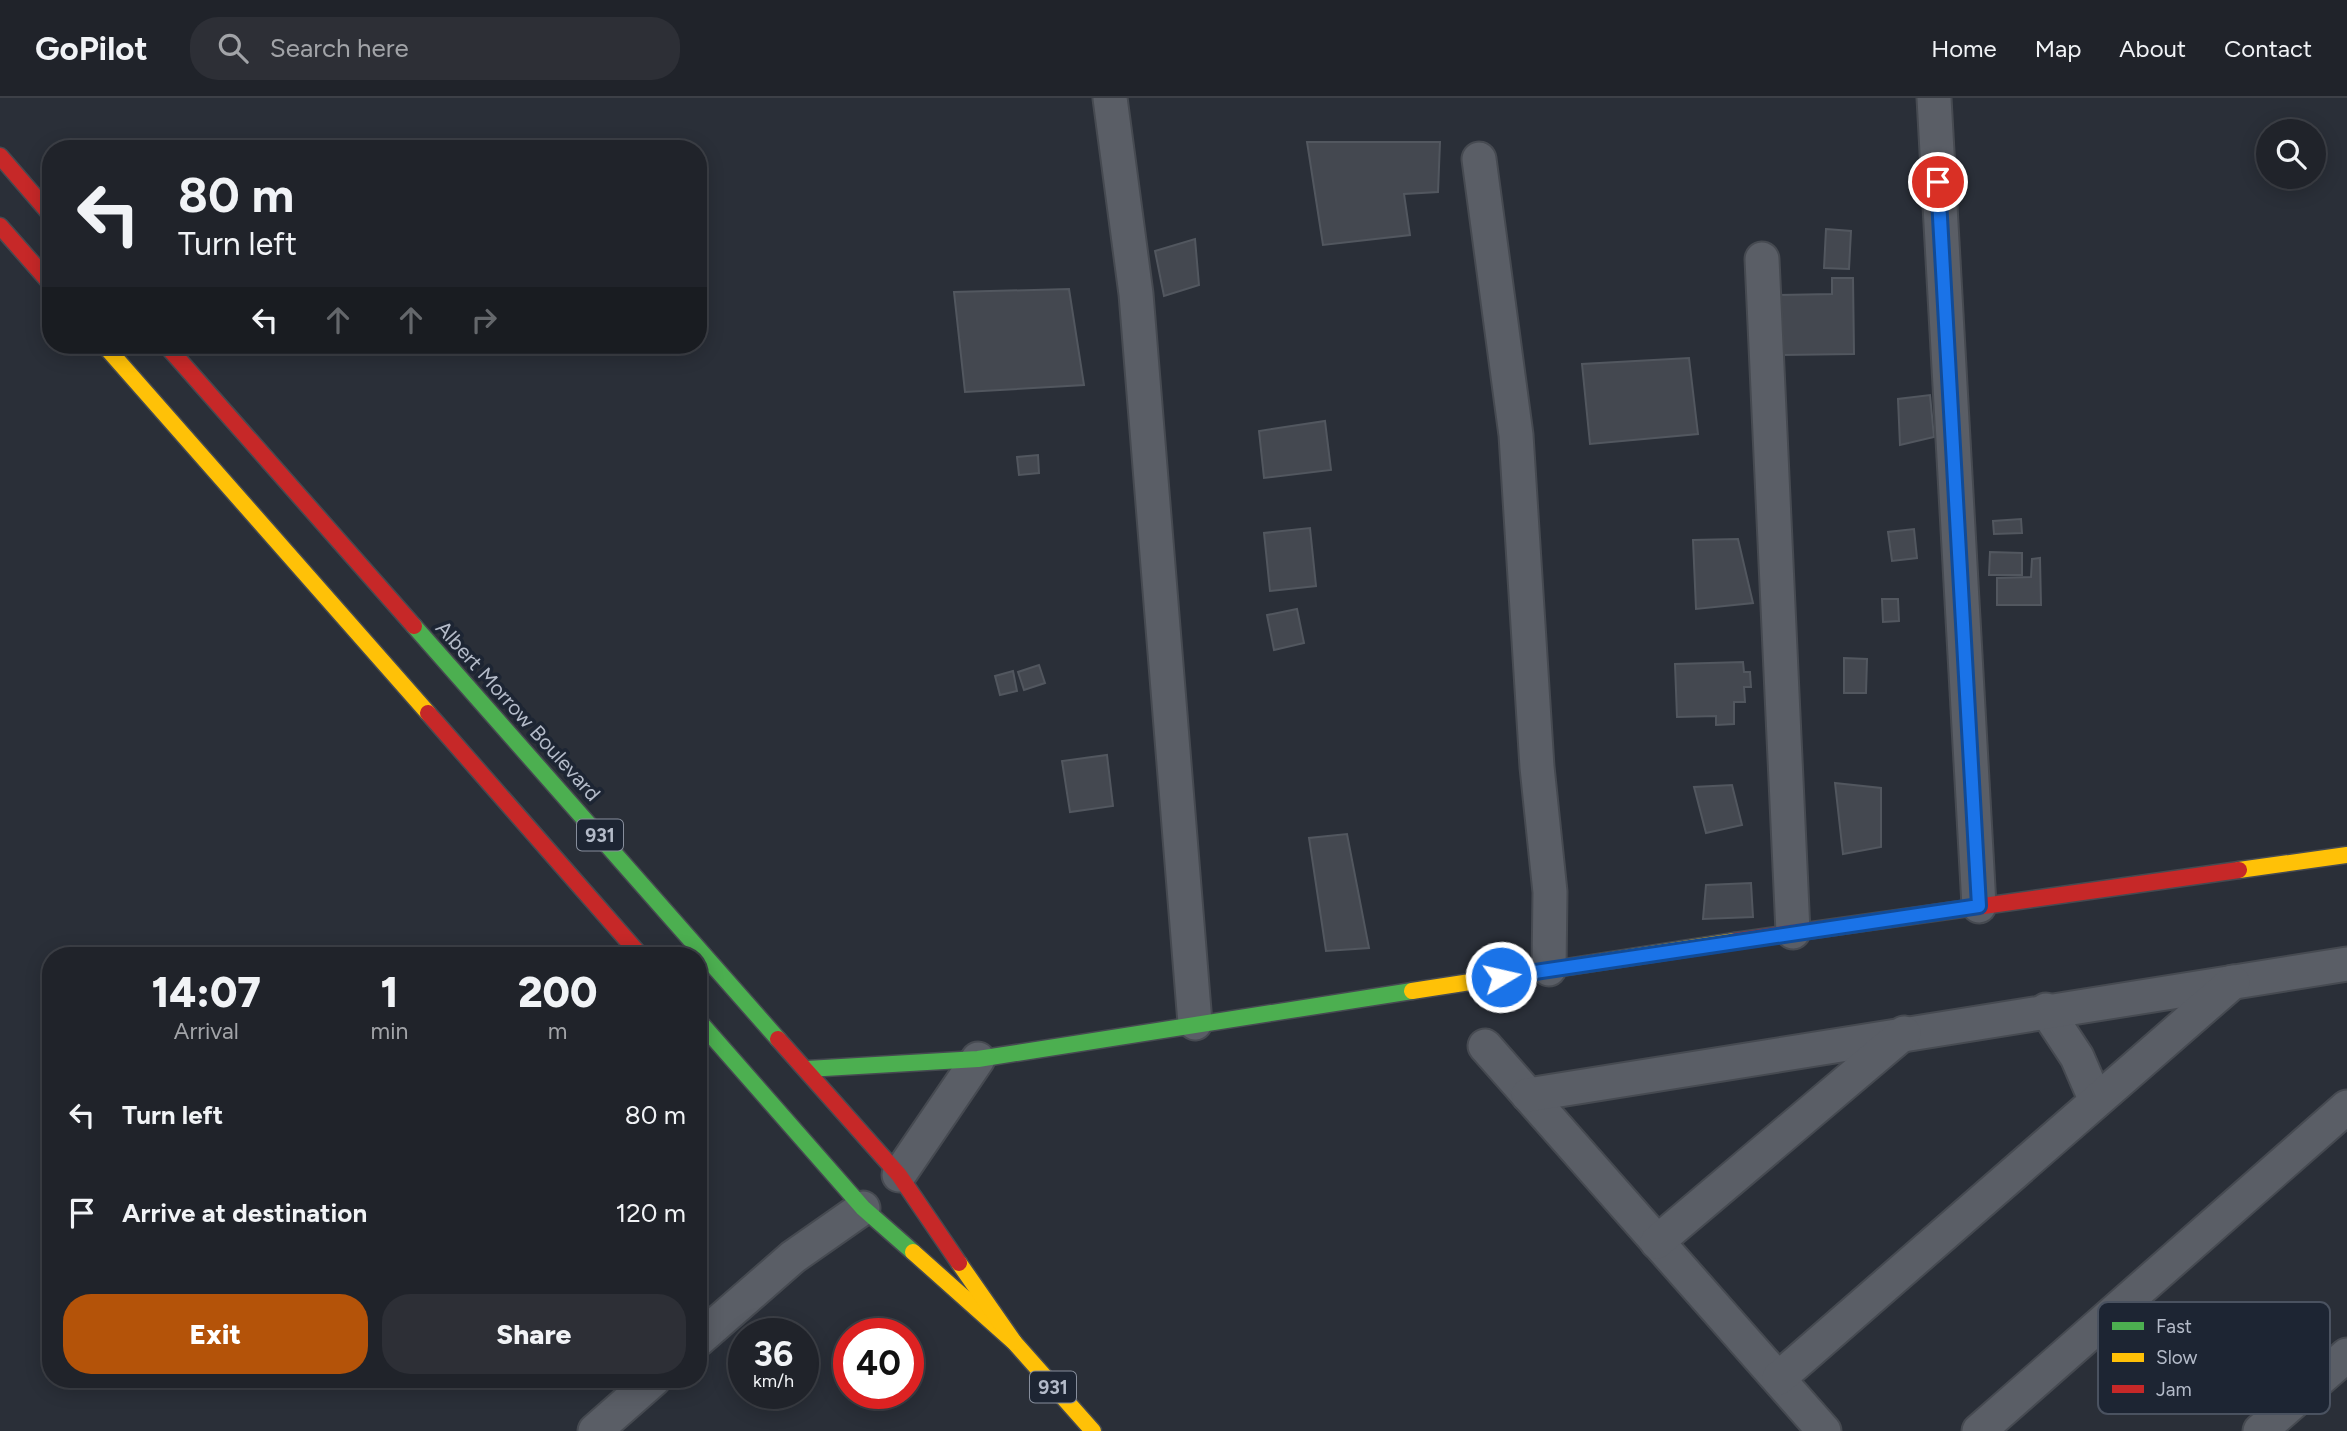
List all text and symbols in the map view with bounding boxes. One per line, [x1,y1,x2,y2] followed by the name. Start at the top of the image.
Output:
[190,17,680,80] search box
[35,29,148,68] text: GoPilot
[214,29,252,67] icon: search
[270,32,409,64] text: Search here
[1931,34,1997,63] text: Home
[2035,34,2081,63] text: Map
[2119,34,2186,63] text: About
[2224,34,2312,63] text: Contact
[2256,119,2326,189] map controls
[2256,119,2326,189] button: search
[1908,152,1968,212] pin
[1919,163,1957,201] icon: arrive
[178,165,294,224] text: 80 m
[63,168,154,259] icon: left
[178,225,297,263] text: Turn left
[246,301,284,339] icon: left
[319,301,357,339] icon: ahead
[392,301,430,339] icon: ahead
[465,301,503,339] icon: right
[431,615,606,806] street label: Albert Morrow Boulevard
[577,820,623,850] road number: 931
[1464,940,1538,1014] position arrow
[152,967,261,1018] text: 14:07
[381,967,398,1018] text: 1
[518,967,597,1018] text: 200
[174,1017,239,1045] text: Arrival
[371,1017,408,1045] text: min
[548,1017,567,1045] text: m
[63,1096,101,1134] icon: left
[122,1099,223,1131] text: Turn left
[625,1099,686,1131] text: 80 m
[63,1194,101,1232] icon: arrive
[122,1197,367,1229] text: Arrive at destination
[616,1197,686,1229] text: 120 m
[63,1294,368,1374] button: Exit
[382,1294,686,1374] button: Share
[2098,1302,2330,1414] legend
[2156,1315,2192,1338] text: Fast
[833,1318,924,1409] speed limit sign: 40
[754,1333,793,1375] text: 36
[2156,1346,2198,1369] text: Slow
[753,1370,794,1392] text: km/h
[1030,1372,1076,1402] road number: 931
[2156,1378,2192,1401] text: Jam

